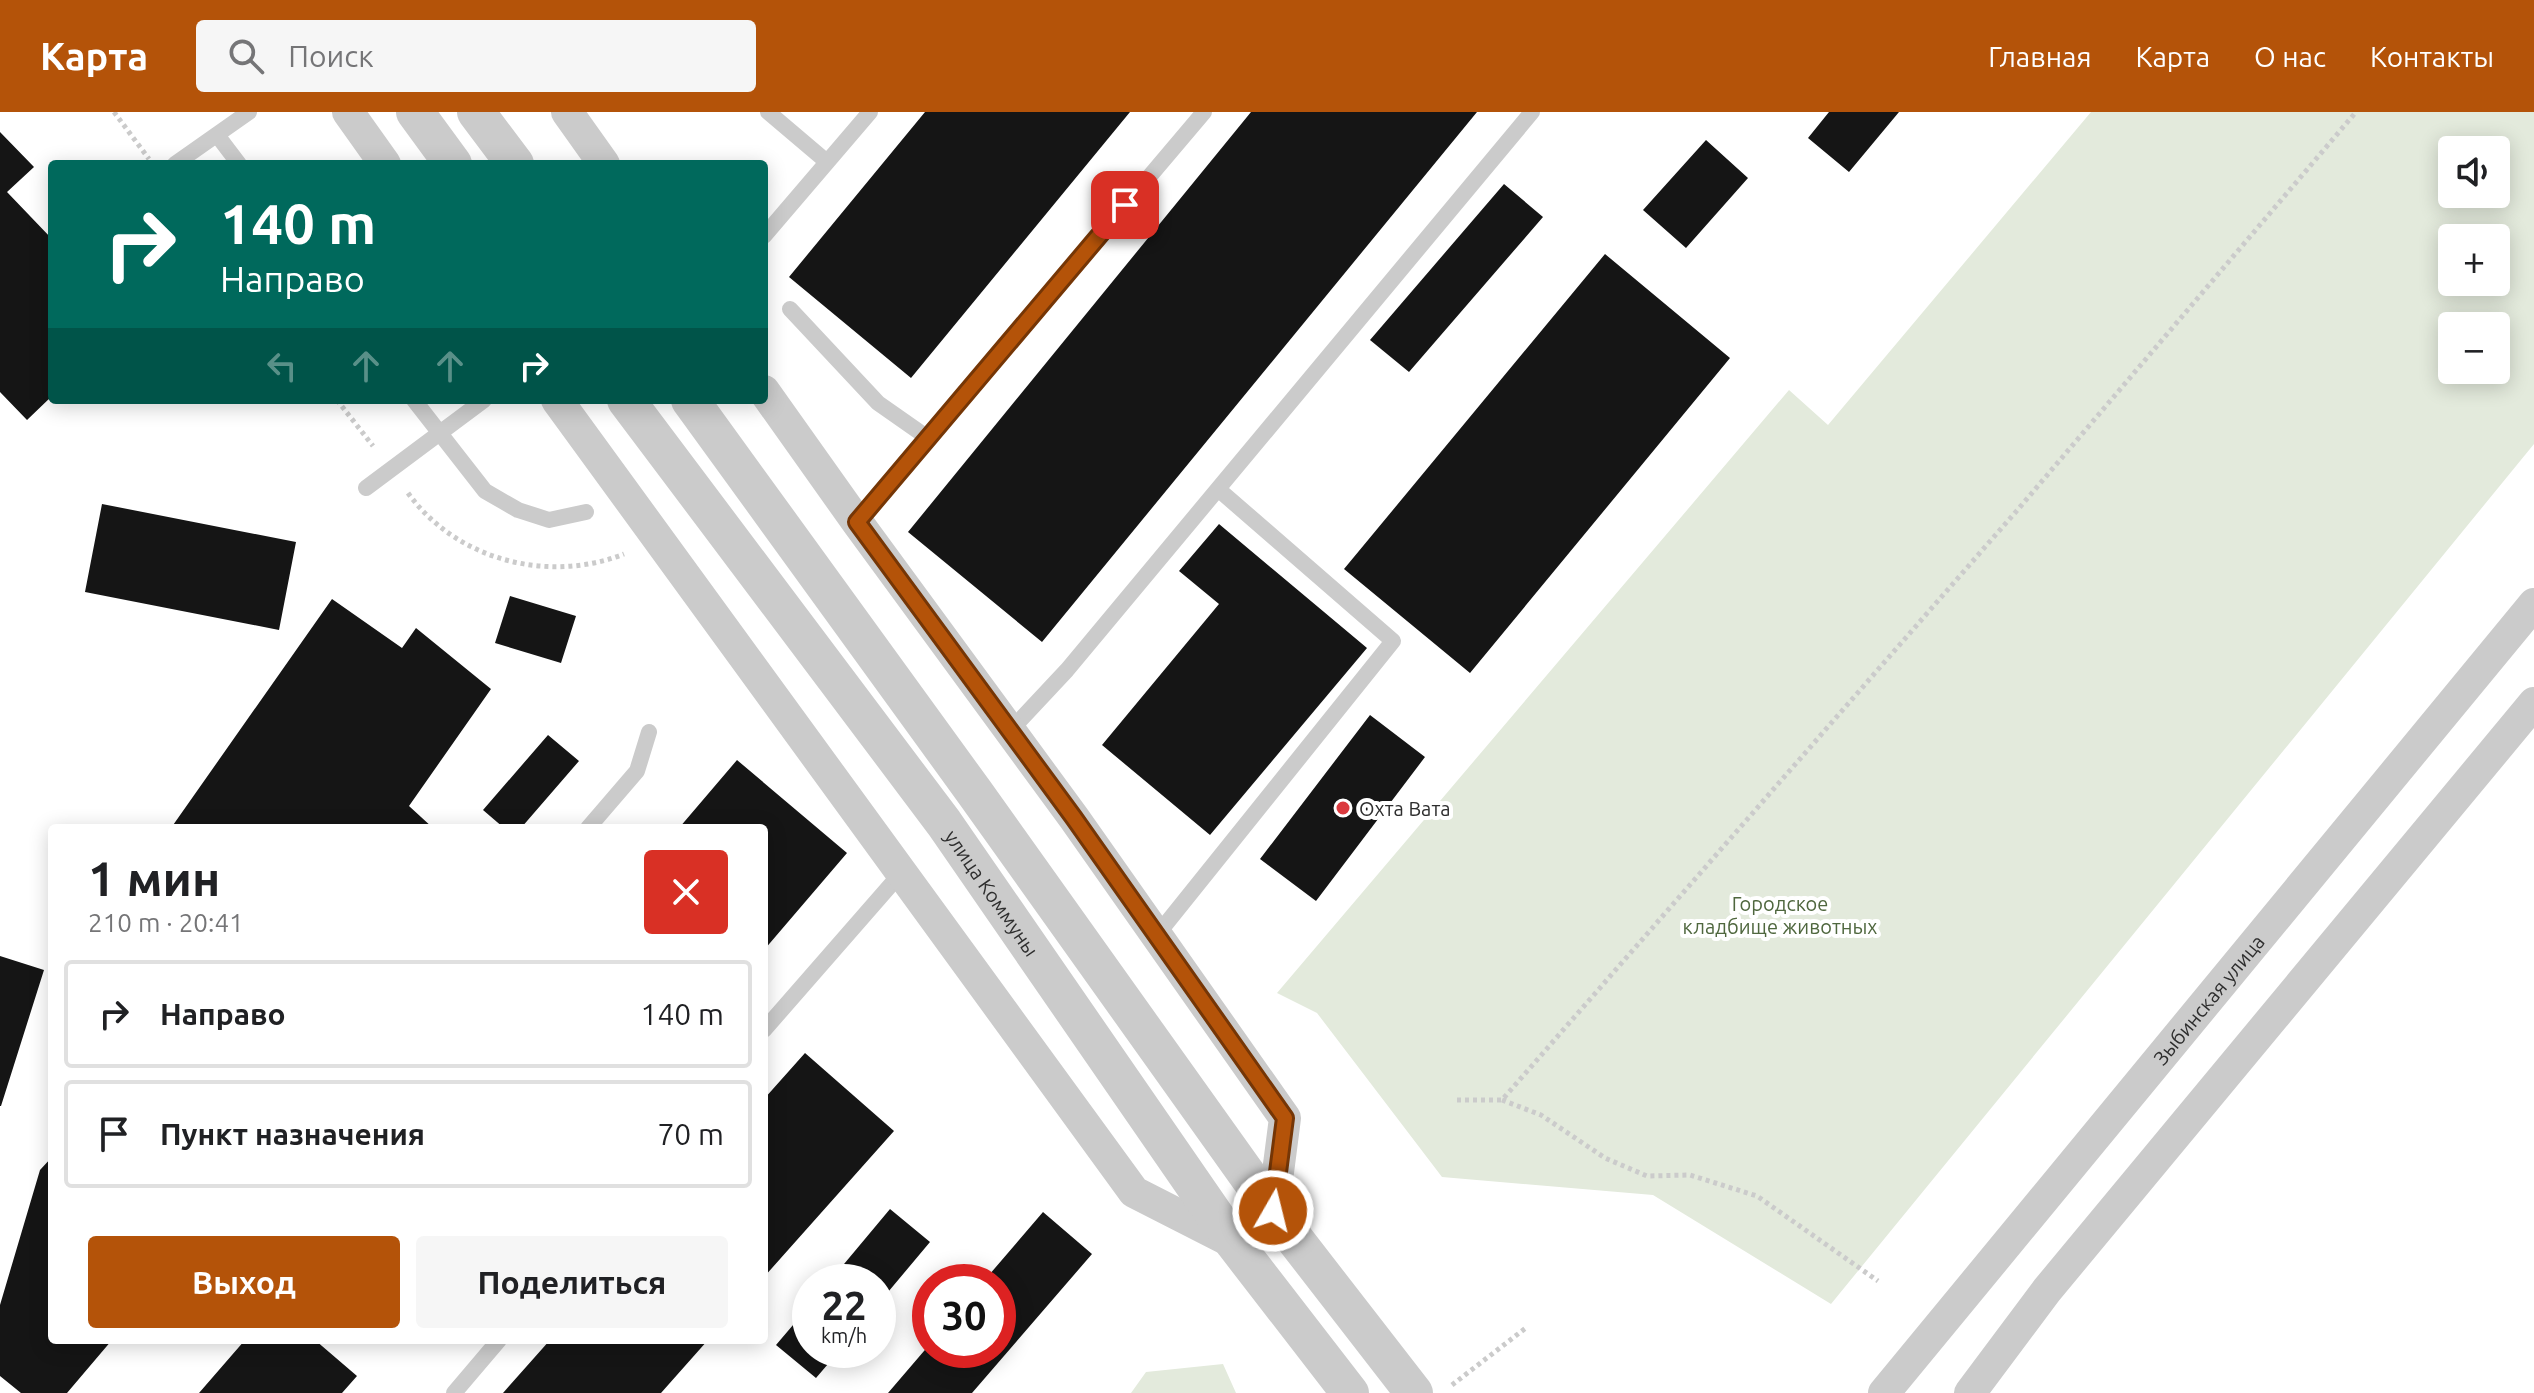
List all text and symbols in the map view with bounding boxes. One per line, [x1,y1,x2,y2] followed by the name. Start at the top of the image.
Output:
[196,20,756,92] search box
[224,34,268,78] icon: search
[40,35,148,77] text: Карта
[288,39,374,73] text: Поиск
[1988,41,2091,72] text: Главная
[2135,41,2210,72] text: Карта
[2254,41,2326,72] text: О нас
[2370,41,2494,72] text: Контакты
[2438,136,2510,384] map controls
[2438,136,2510,208] button: sound
[1091,171,1159,239] pin
[1103,183,1147,227] icon: arrive
[88,192,192,296] icon: right
[220,192,376,255] text: 140 m
[2438,224,2510,296] button: +
[220,258,365,299] text: Направо
[2438,312,2510,384] button: −
[260,344,304,388] icon: left
[344,344,388,388] icon: ahead
[428,344,472,388] icon: ahead
[512,344,556,388] icon: right
[1359,797,1451,820] place label: Охта Вата
[1334,799,1352,817] marker: Охта Вата
[941,825,1044,960] street label: улица Коммуны
[644,850,728,934] button: close
[88,851,220,905] text: 1 мин
[1683,892,1877,938] park label: Городское кладбище животных
[88,908,244,937] text: 210 m · 20:41
[2148,930,2268,1069] street label: Зыбинская улица
[92,992,136,1036] icon: right
[160,997,286,1031] text: Направо
[640,997,724,1031] text: 140 m
[92,1112,136,1156] icon: arrive
[160,1117,425,1151] text: Пункт назначения
[657,1117,724,1151] text: 70 m
[1231,1169,1315,1253] position arrow
[88,1236,400,1328] button: Выход
[416,1236,728,1328] button: Поделиться
[912,1264,1016,1368] speed limit sign: 30
[821,1283,867,1328] text: 22
[821,1324,867,1347] text: km/h

